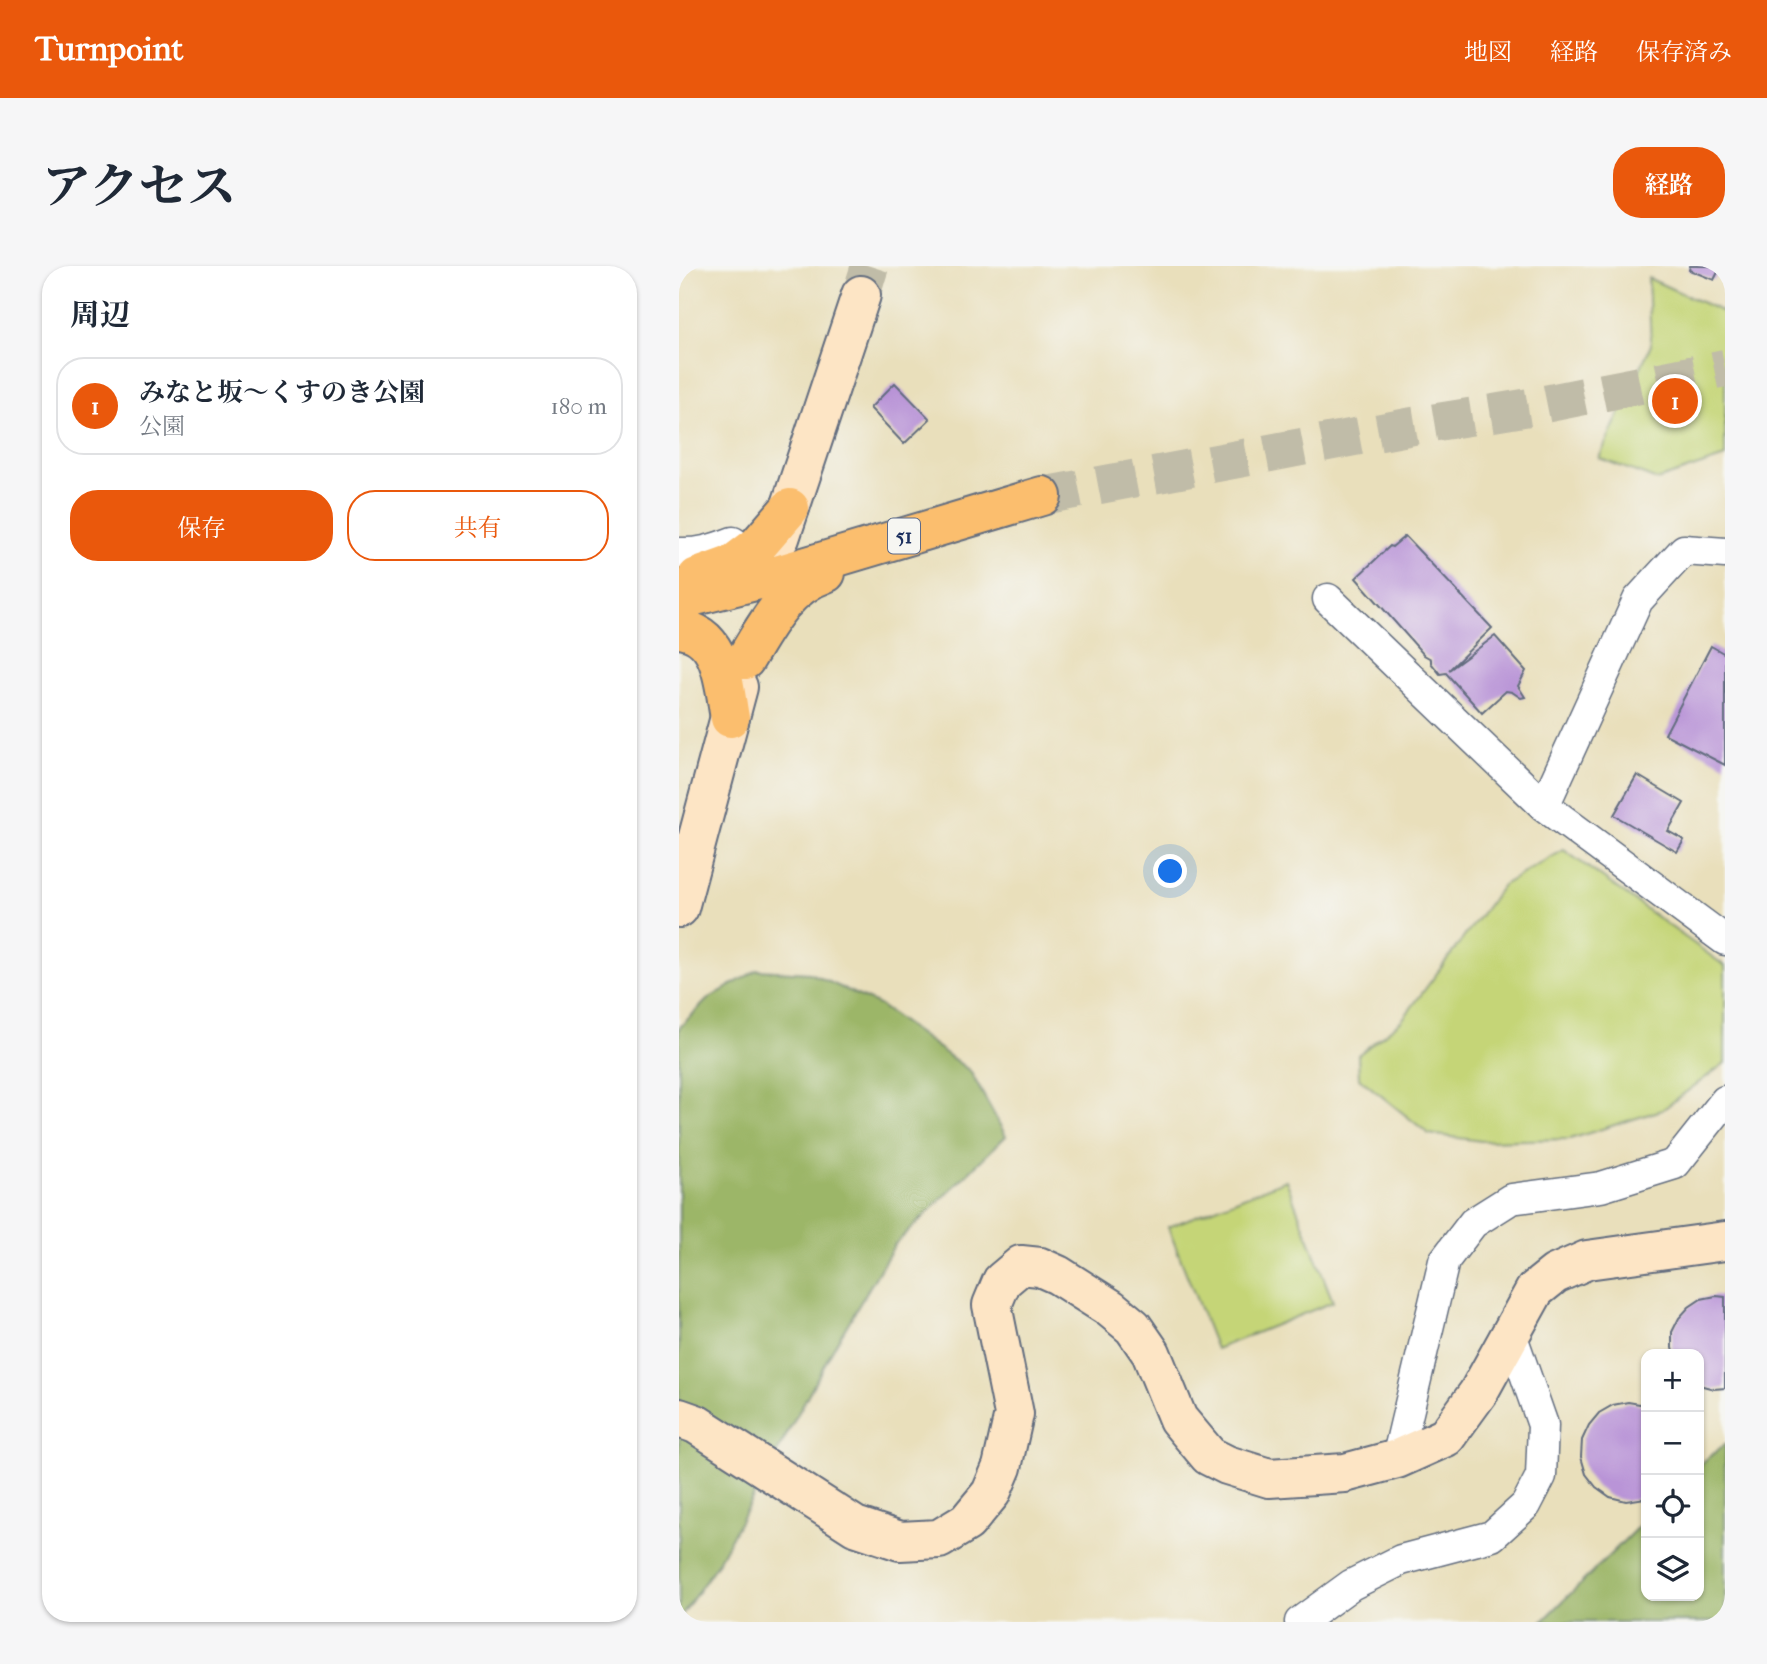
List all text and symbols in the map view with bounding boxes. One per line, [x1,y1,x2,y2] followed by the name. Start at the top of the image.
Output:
[35,30,183,69] text: Turnpoint
[1464,38,1512,66] text: 地図
[1550,38,1598,66] text: 経路
[1636,38,1732,66] text: 保存済み
[1613,147,1725,218] button: 経路
[42,158,237,216] text: アクセス
[70,298,130,333] text: 周辺
[1652,375,1698,427] pin: 1
[139,377,425,408] text: みなと坂〜くすのき公園
[91,393,99,420] text: 1
[550,393,607,420] text: 180 m
[139,413,185,440] text: 公園
[70,490,333,561] button: 保存
[347,490,609,561] button: 共有
[888,518,920,554] road number: 51
[1153,854,1187,888] your location
[1641,1349,1704,1601] map controls
[1641,1349,1704,1412] button: +
[1641,1412,1704,1475] button: −
[1641,1475,1704,1538] button: locate
[1641,1538,1704,1601] button: layers

